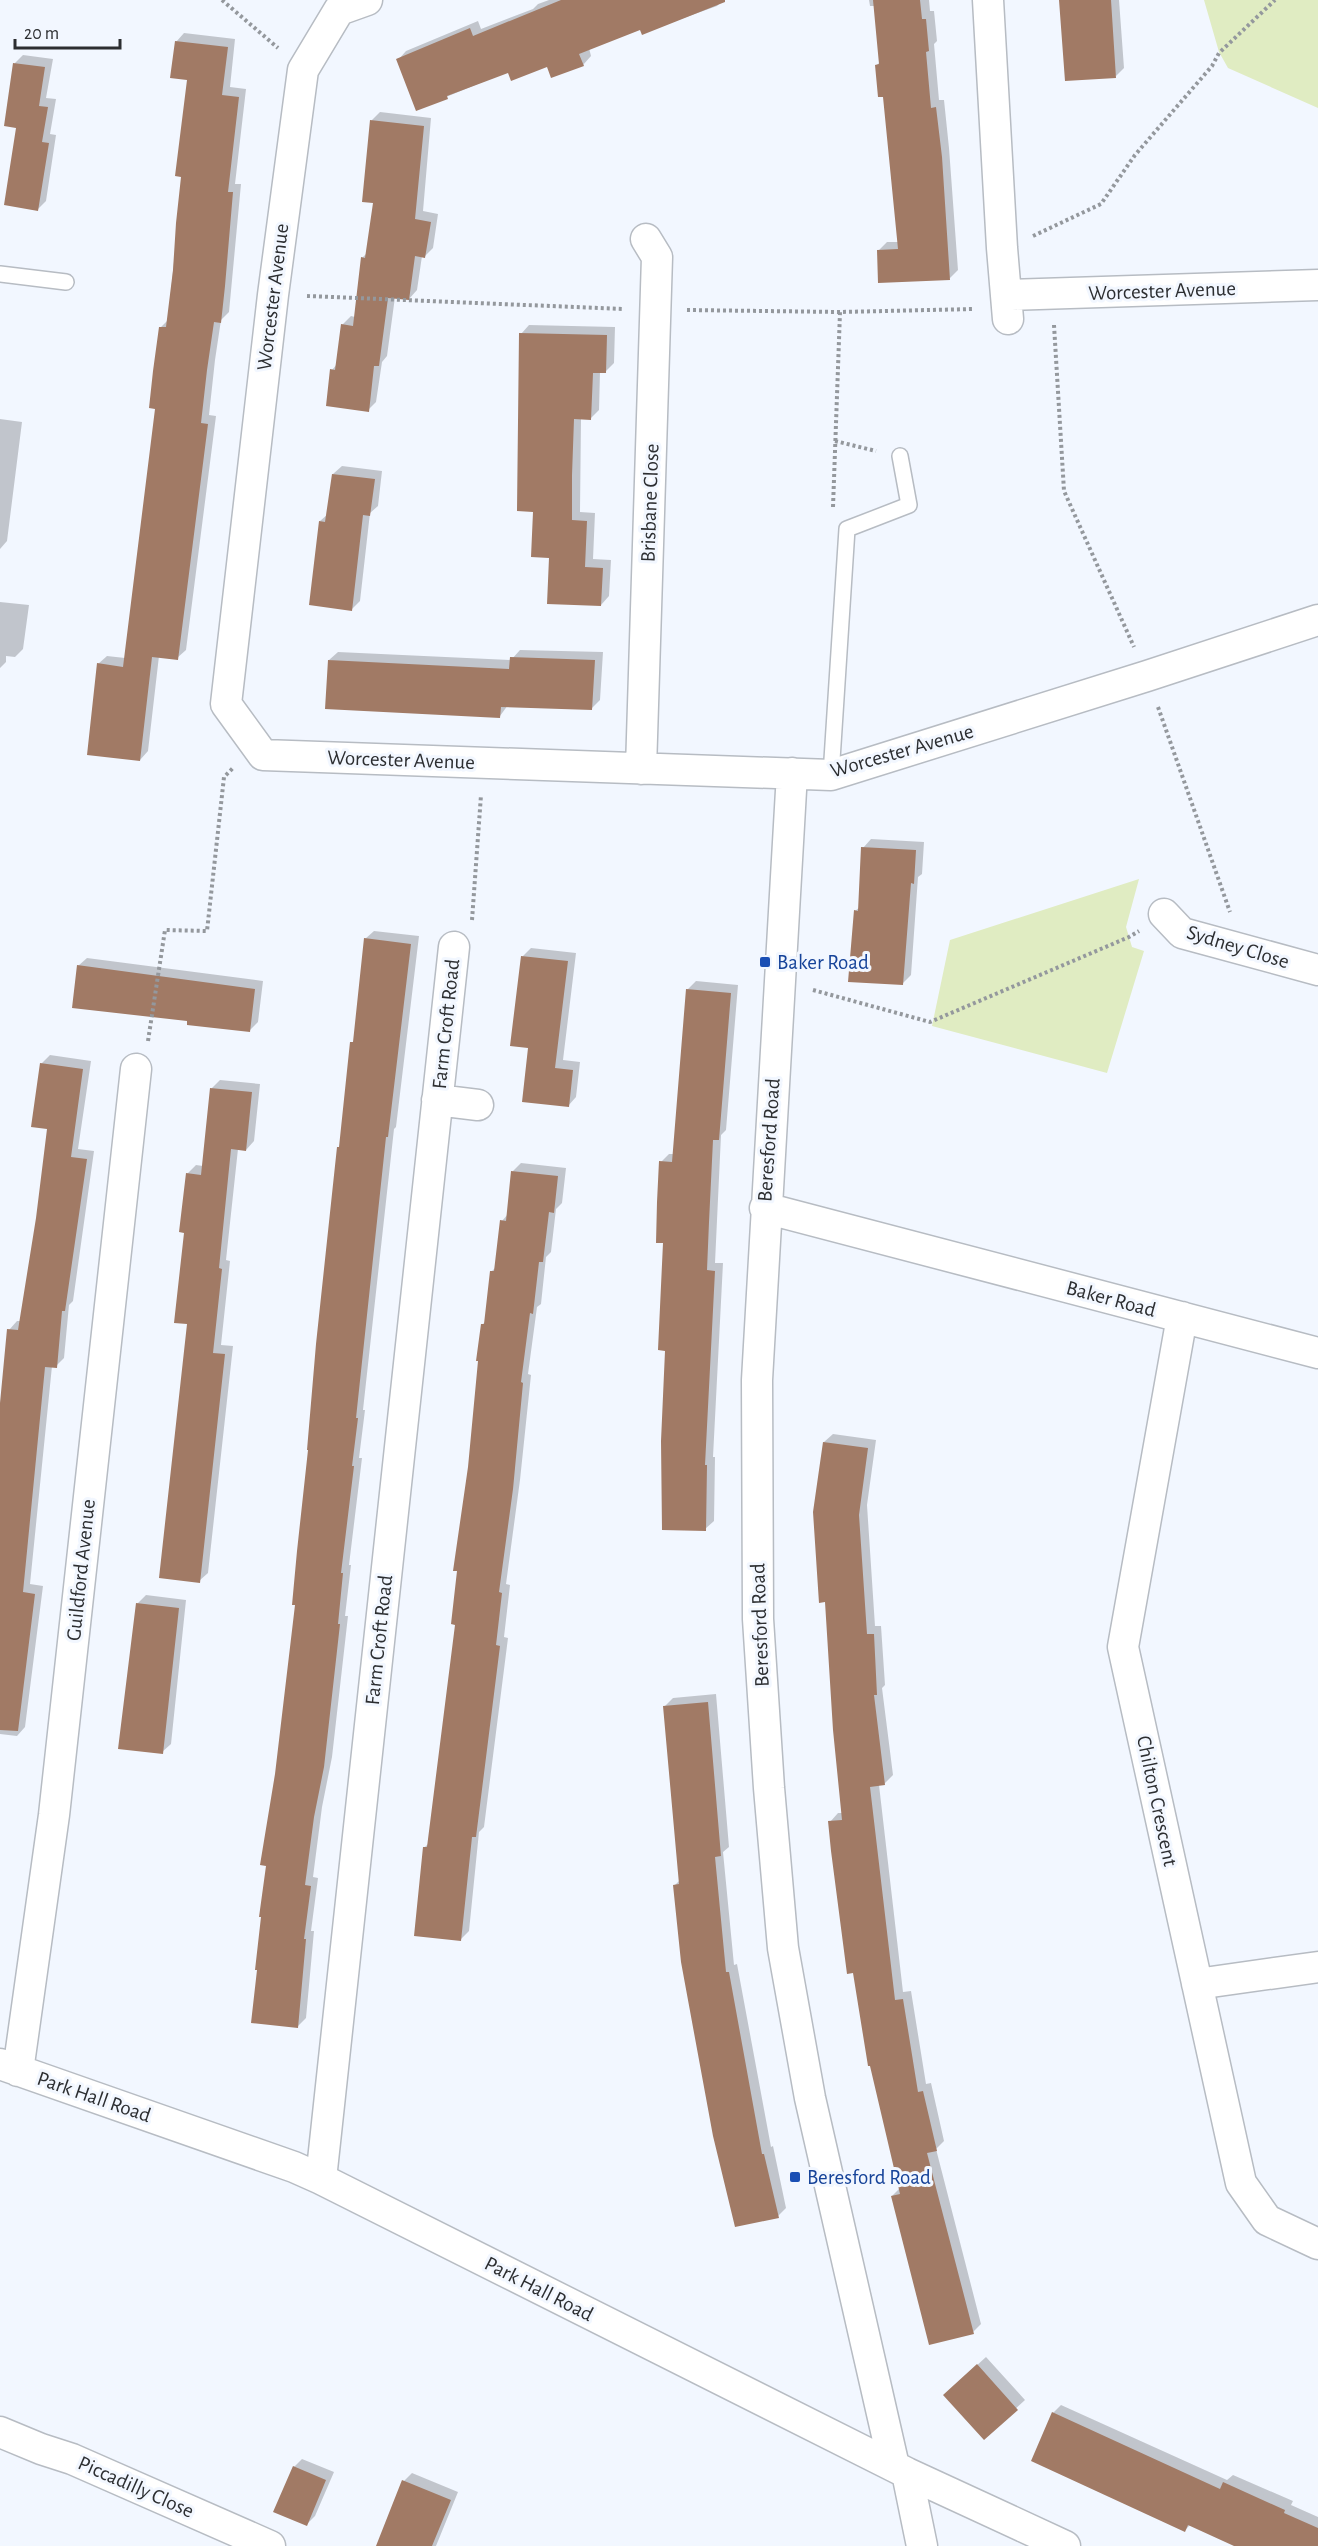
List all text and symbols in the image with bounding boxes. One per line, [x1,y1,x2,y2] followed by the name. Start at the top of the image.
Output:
[15,12,120,50] scale bar
[24,25,59,43] text: 20 m
[254,222,292,372] street label: Worcester Avenue
[1088,278,1236,304] street label: Worcester Avenue
[637,443,663,563] street label: Brisbane Close
[828,721,976,781] street label: Worcester Avenue
[327,747,475,773] street label: Worcester Avenue
[1184,921,1292,973] street label: Sydney Close
[777,952,869,973] place label: Baker Road
[758,955,772,969] marker: Baker Road
[429,958,463,1090] street label: Farm Croft Road
[754,1077,784,1203] street label: Beresford Road
[1064,1277,1158,1321] street label: Baker Road
[63,1498,99,1642] street label: Guildford Avenue
[747,1563,773,1687] street label: Beresford Road
[362,1574,396,1706] street label: Farm Croft Road
[1133,1734,1181,1868] street label: Chilton Crescent
[34,2068,154,2126] street label: Park Hall Road
[807,2167,931,2188] place label: Beresford Road
[788,2170,802,2184] marker: Beresford Road
[481,2253,597,2325] street label: Park Hall Road
[75,2452,197,2522] street label: Piccadilly Close

